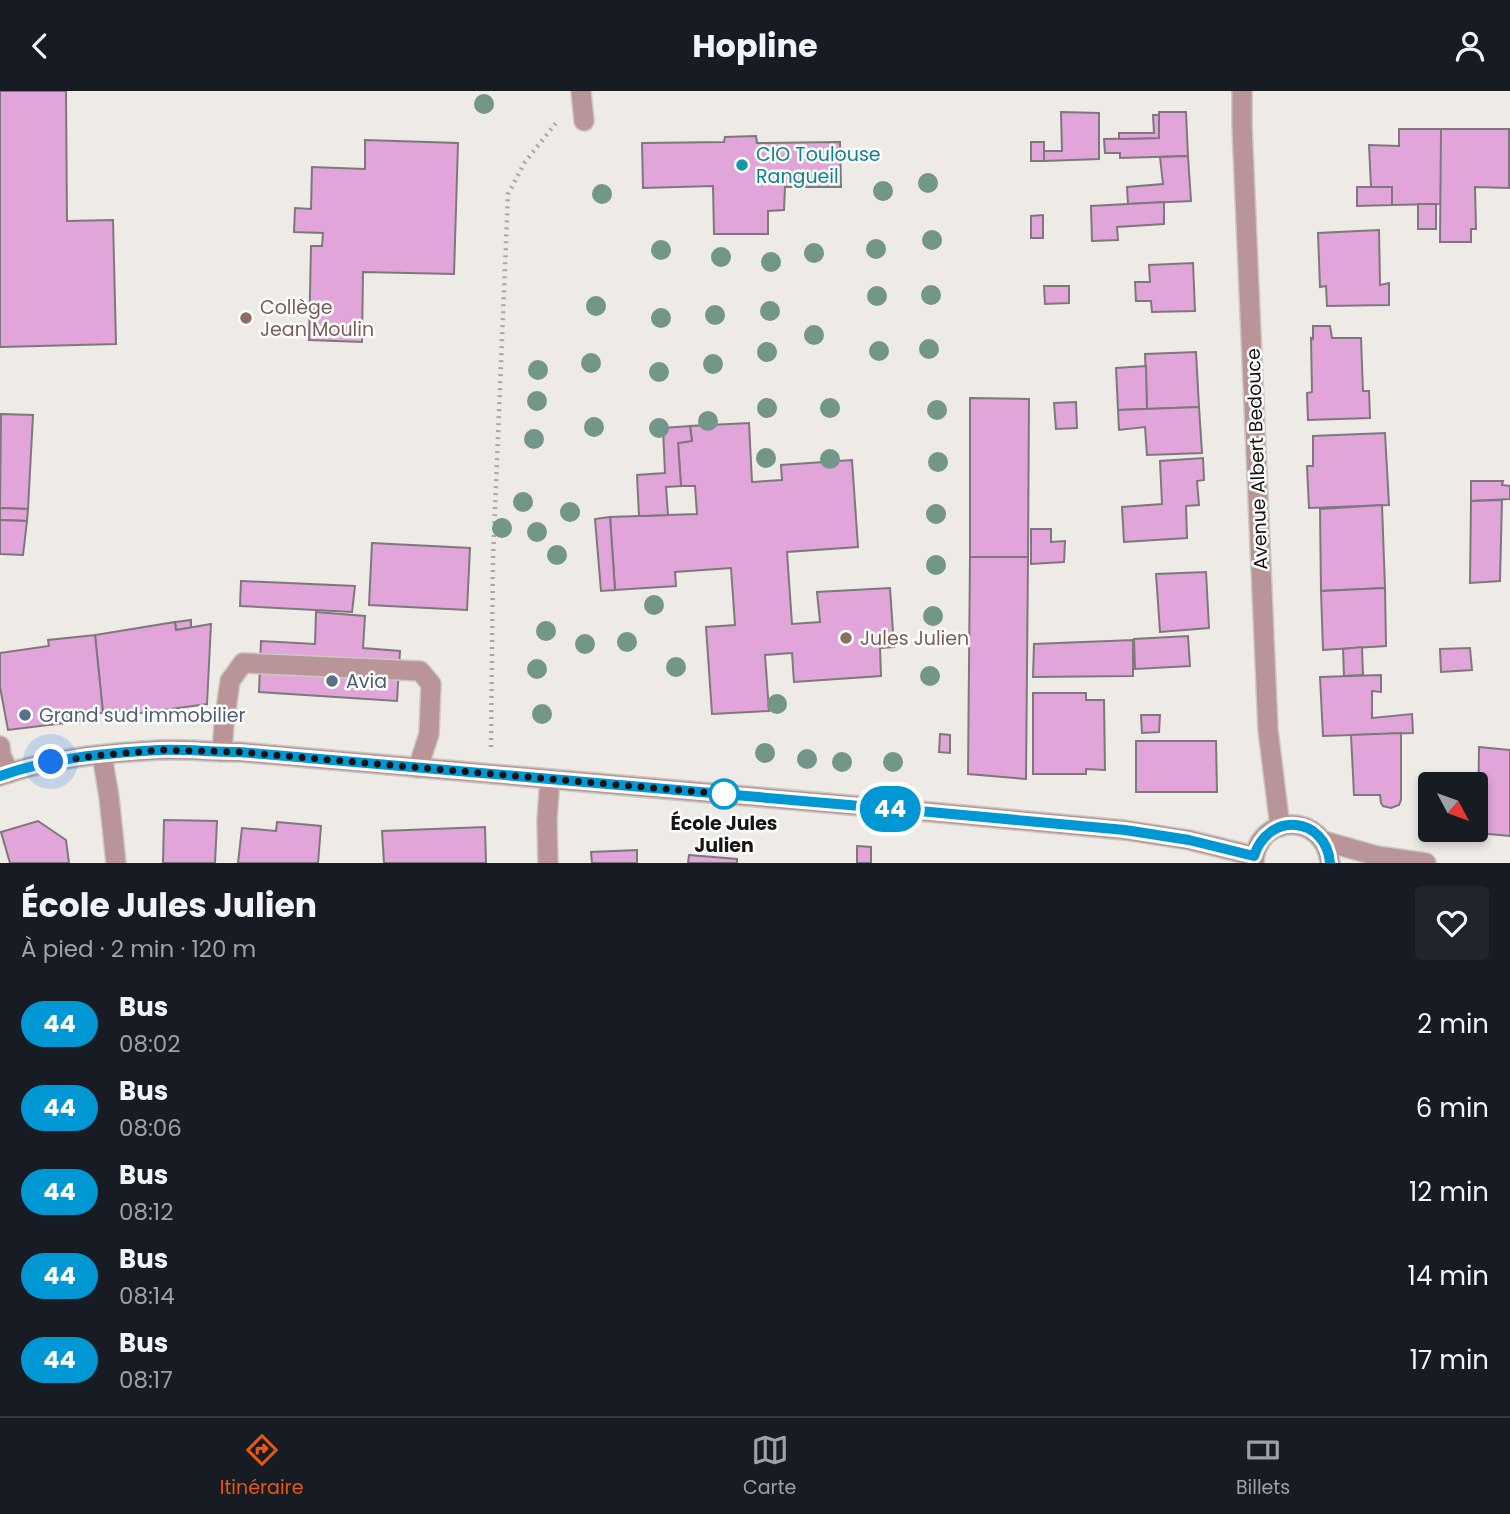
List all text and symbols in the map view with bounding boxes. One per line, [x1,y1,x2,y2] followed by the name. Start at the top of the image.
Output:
[692,23,818,68] text: Hopline
[21,27,59,65] icon: back
[1451,27,1489,65] icon: person
[756,141,881,190] place label: CIO Toulouse Rangueil
[734,157,750,173] marker: CIO Toulouse Rangueil
[260,294,374,343] place label: Collège Jean Moulin
[238,310,254,326] marker: Collège Jean Moulin
[1240,348,1274,570] street label: Avenue Albert Bedouce
[860,625,969,652] place label: Jules Julien
[838,630,854,646] marker: Jules Julien
[346,668,387,695] place label: Avia
[324,673,340,689] marker: Avia
[39,702,246,729] place label: Grand sud immobilier
[17,707,33,723] marker: Grand sud immobilier
[33,744,68,779] your location
[1418,772,1488,842] north arrow
[1418,772,1488,842] map controls
[709,779,739,809] marker: École Jules Julien
[858,786,922,832] line badge: 44
[874,792,906,825] text: 44
[671,810,777,859] place label: École Jules Julien
[21,882,317,929] text: École Jules Julien
[1415,886,1489,960] button: heart
[21,933,256,965] text: À pied · 2 min · 120 m
[119,989,168,1025] text: Bus
[1417,1006,1489,1042] text: 2 min
[43,1007,76,1040] text: 44
[119,1028,181,1060] text: 08:02
[119,1073,168,1109] text: Bus
[1416,1090,1489,1126] text: 6 min
[43,1091,76,1124] text: 44
[119,1112,182,1144] text: 08:06
[119,1157,168,1193] text: Bus
[1409,1174,1489,1210] text: 12 min
[43,1175,76,1208] text: 44
[119,1196,173,1228] text: 08:12
[119,1241,168,1277] text: Bus
[1408,1258,1489,1294] text: 14 min
[43,1259,76,1292] text: 44
[119,1280,175,1312] text: 08:14
[119,1325,168,1361] text: Bus
[1410,1342,1489,1378] text: 17 min
[43,1343,76,1376] text: 44
[119,1364,173,1396] text: 08:17
[220,1431,303,1502] tab: Itinéraire
[743,1431,796,1502] tab: Carte
[1236,1431,1290,1502] tab: Billets

